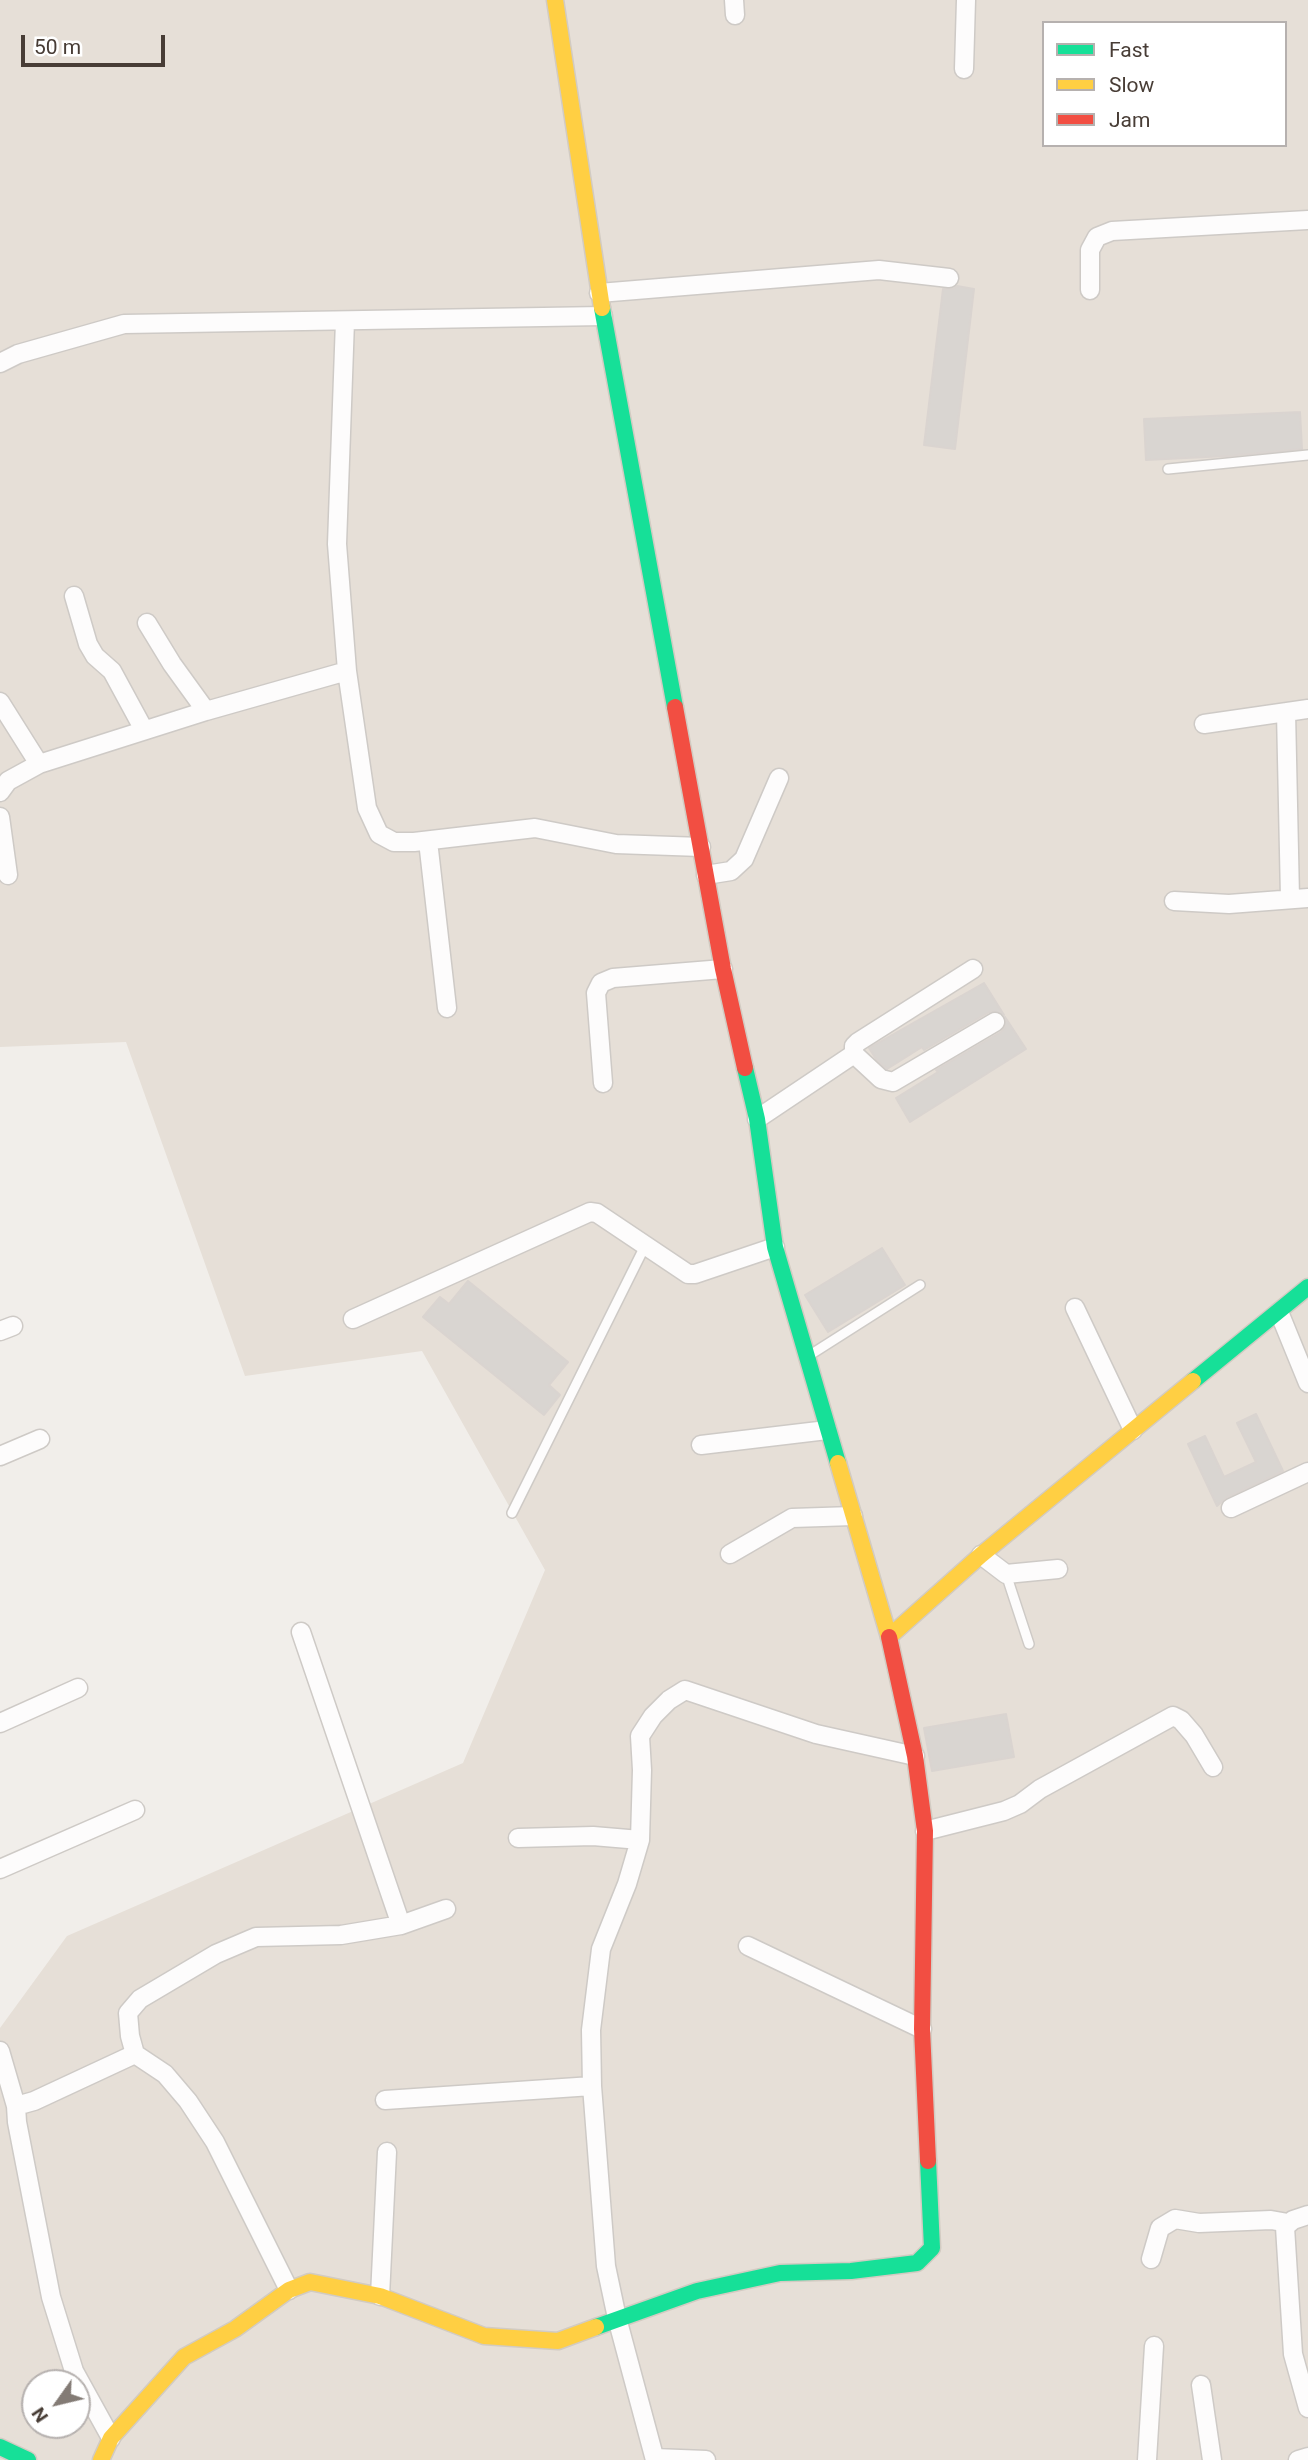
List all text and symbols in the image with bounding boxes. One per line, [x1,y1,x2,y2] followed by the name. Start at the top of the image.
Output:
[24,21,168,65] scale bar
[1042,21,1287,147] legend
[34,35,81,59] text: 50 m
[1109,38,1149,62] text: Fast
[1109,73,1154,97] text: Slow
[1109,108,1150,132] text: Jam
[21,2369,91,2439] north arrow
[27,2403,53,2427] text: N

